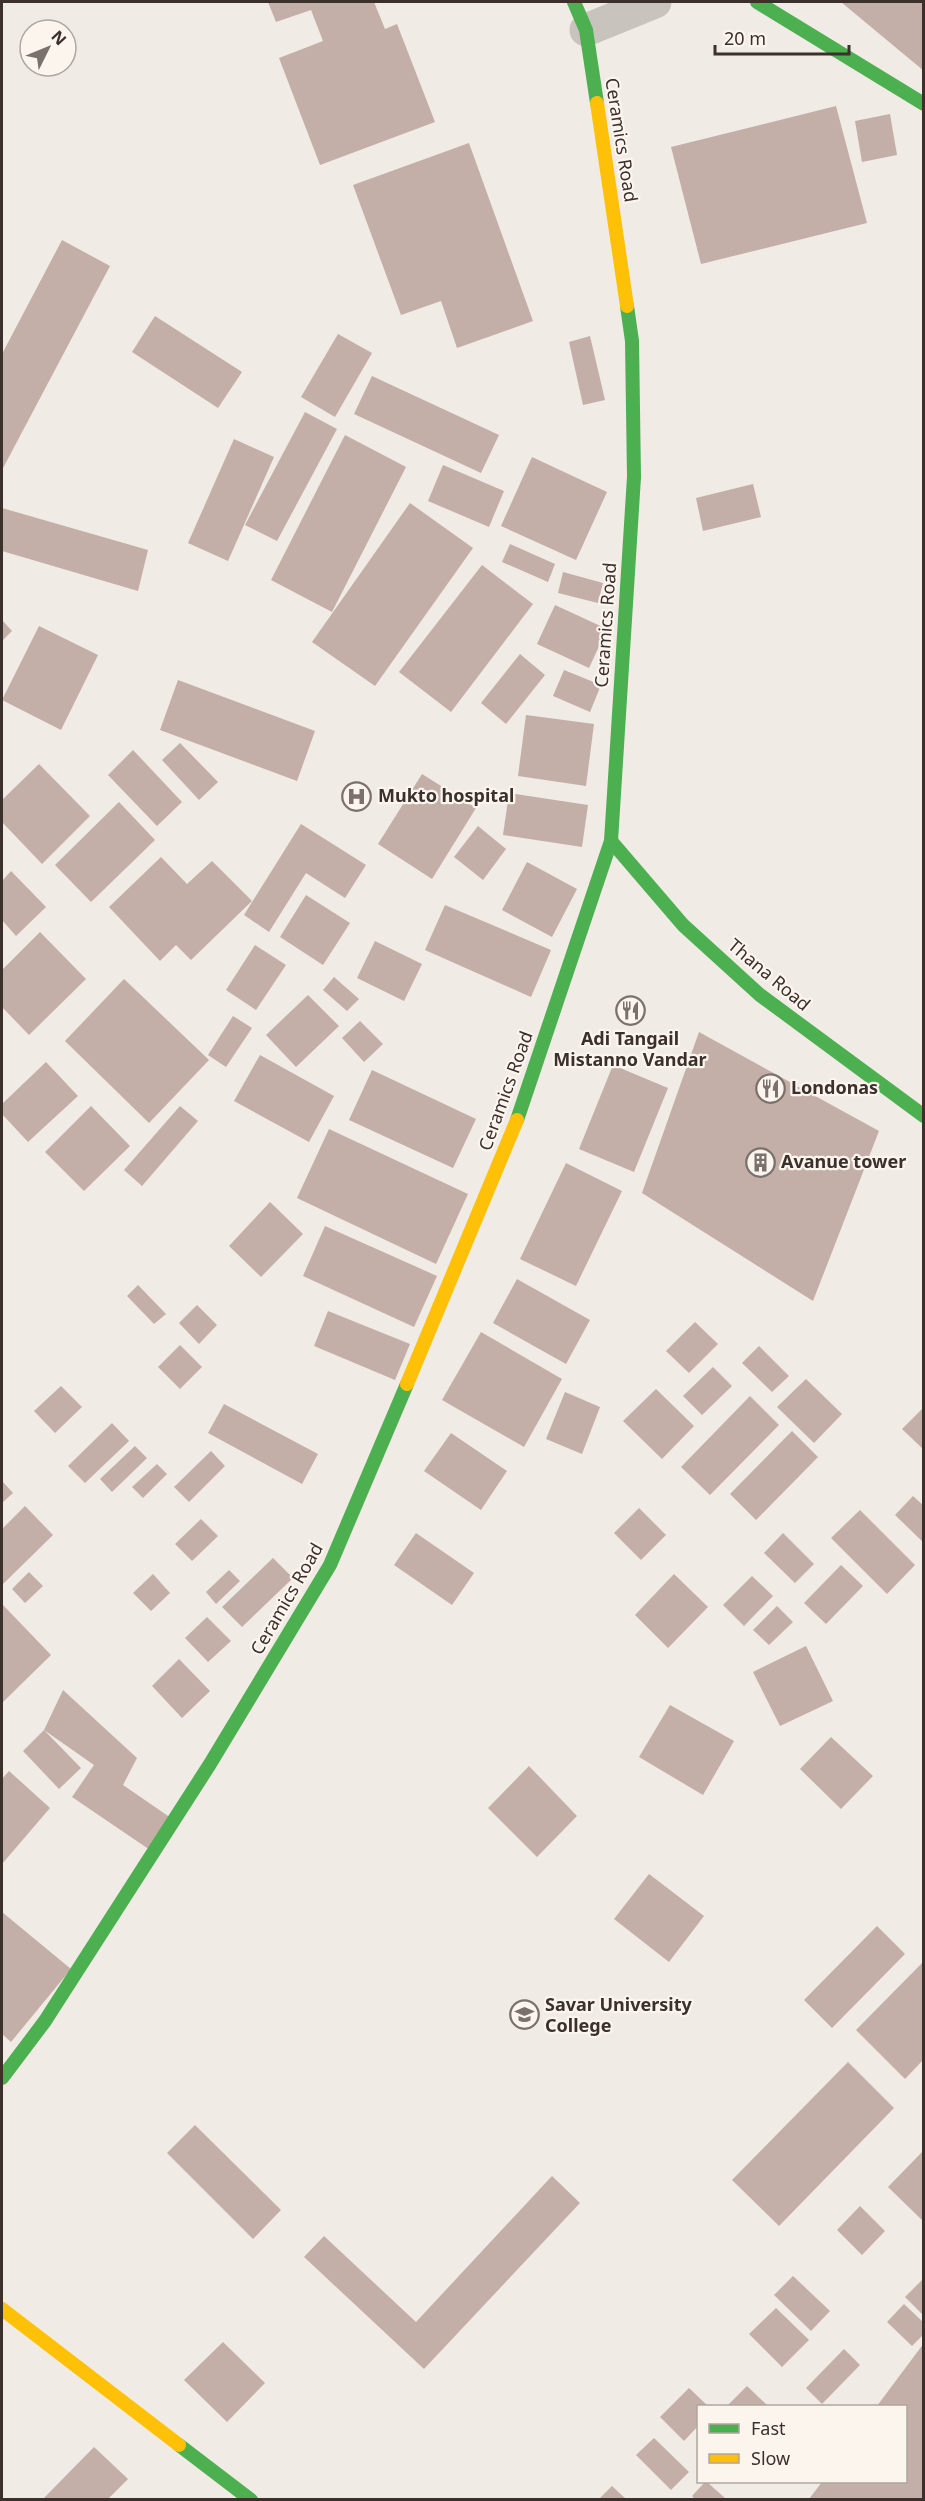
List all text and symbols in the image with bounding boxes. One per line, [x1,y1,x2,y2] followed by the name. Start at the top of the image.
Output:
[18,18,78,78] north arrow
[715,18,848,56] scale bar
[46,26,71,50] text: N
[724,26,766,50] text: 20 m
[600,76,644,204] street label: Ceramics Road
[589,562,621,688] street label: Ceramics Road
[341,780,373,812] hospital icon: Mukto hospital
[378,783,514,807] place label: Mukto hospital
[723,933,816,1016] street label: Thana Road
[614,994,646,1026] restaurant icon: Adi Tangail Mistanno Vandar
[553,1026,707,1071] place label: Adi Tangail Mistanno Vandar
[472,1028,538,1154] street label: Ceramics Road
[754,1072,786,1104] restaurant icon: Londonas
[791,1075,878,1099] place label: Londonas
[744,1146,776,1178] building icon: Avanue tower
[781,1149,906,1173] place label: Avanue tower
[244,1538,328,1659] street label: Ceramics Road
[545,1992,692,2037] place label: Savar University College
[508,1999,540,2031] school or university icon: Savar University College
[697,2405,907,2483] legend
[751,2416,786,2440] text: Fast
[751,2446,790,2470] text: Slow

